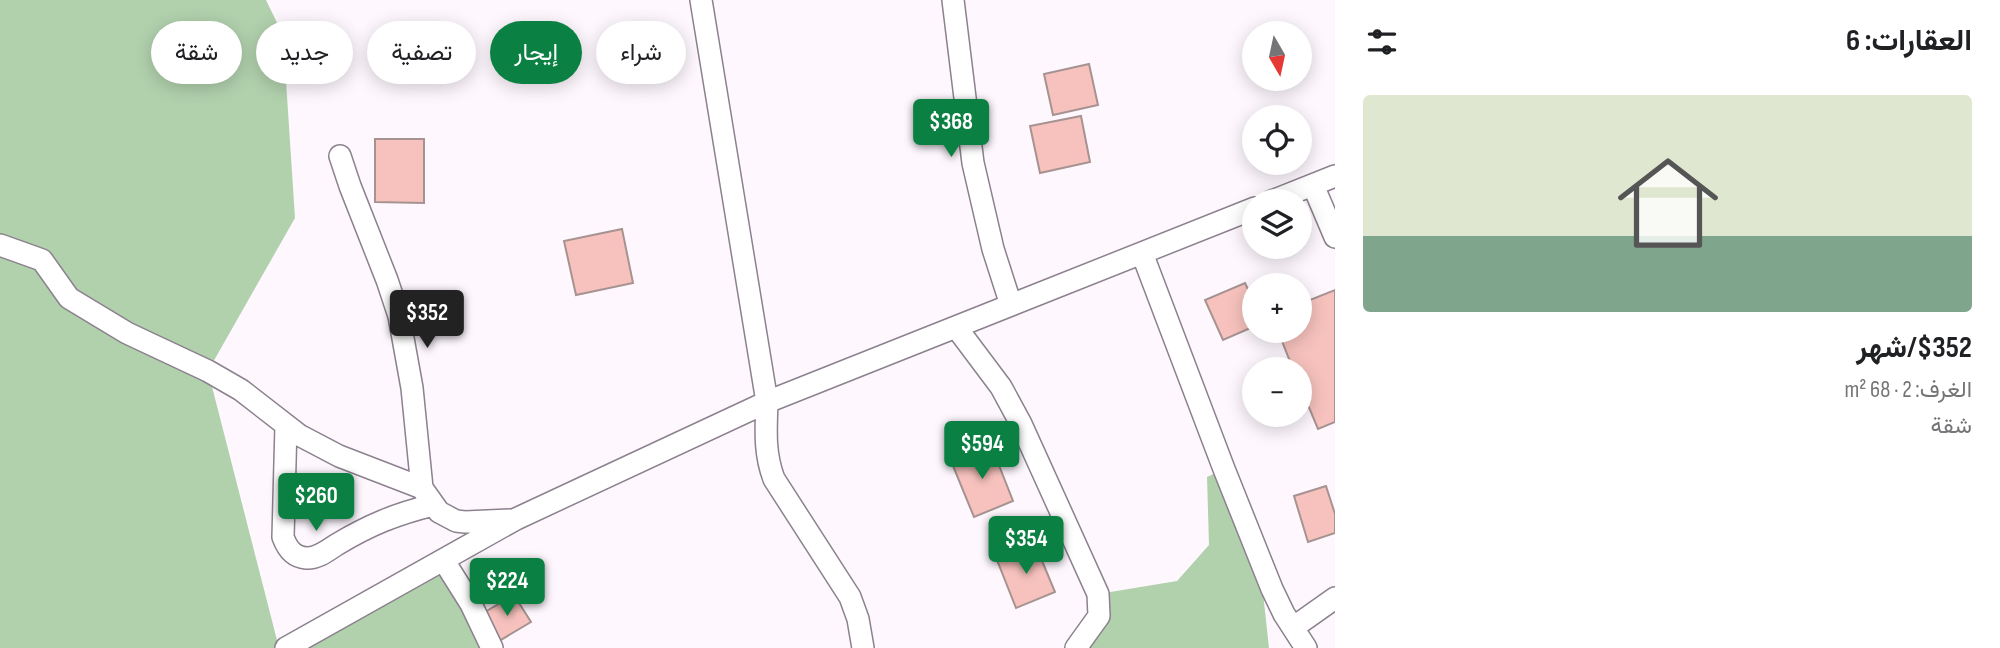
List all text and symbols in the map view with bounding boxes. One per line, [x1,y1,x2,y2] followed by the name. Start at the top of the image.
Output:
[151,21,242,84] chip: شقة
[256,21,353,84] chip: جديد
[367,21,476,84] chip: تصفية
[490,21,582,84] chip: إيجار
[596,21,686,84] chip: شراء
[1242,21,1312,91] north arrow
[1242,21,1312,427] map controls
[1363,23,1401,61] icon: filters
[1846,23,1972,59] text: العقارات: 6
[910,100,992,159] pin: $368
[1242,105,1312,175] button: locate
[929,108,973,136] text: $368
[1605,140,1731,266] icon: home
[1242,189,1312,259] button: layers
[1242,273,1312,343] button: +
[386,290,468,350] pin: $352
[406,299,448,327] text: $352
[1856,330,1972,366] text: $352/شهر
[1242,357,1312,427] button: −
[1844,376,1972,404] text: الغرف: 2 · 68 m²
[1930,412,1972,440] text: شقة
[941,421,1023,481] pin: $594
[960,430,1004,458] text: $594
[275,474,357,533] pin: $260
[294,482,338,510] text: $260
[985,516,1067,576] pin: $354
[1005,525,1047,553] text: $354
[466,558,548,618] pin: $224
[486,567,528,595] text: $224

